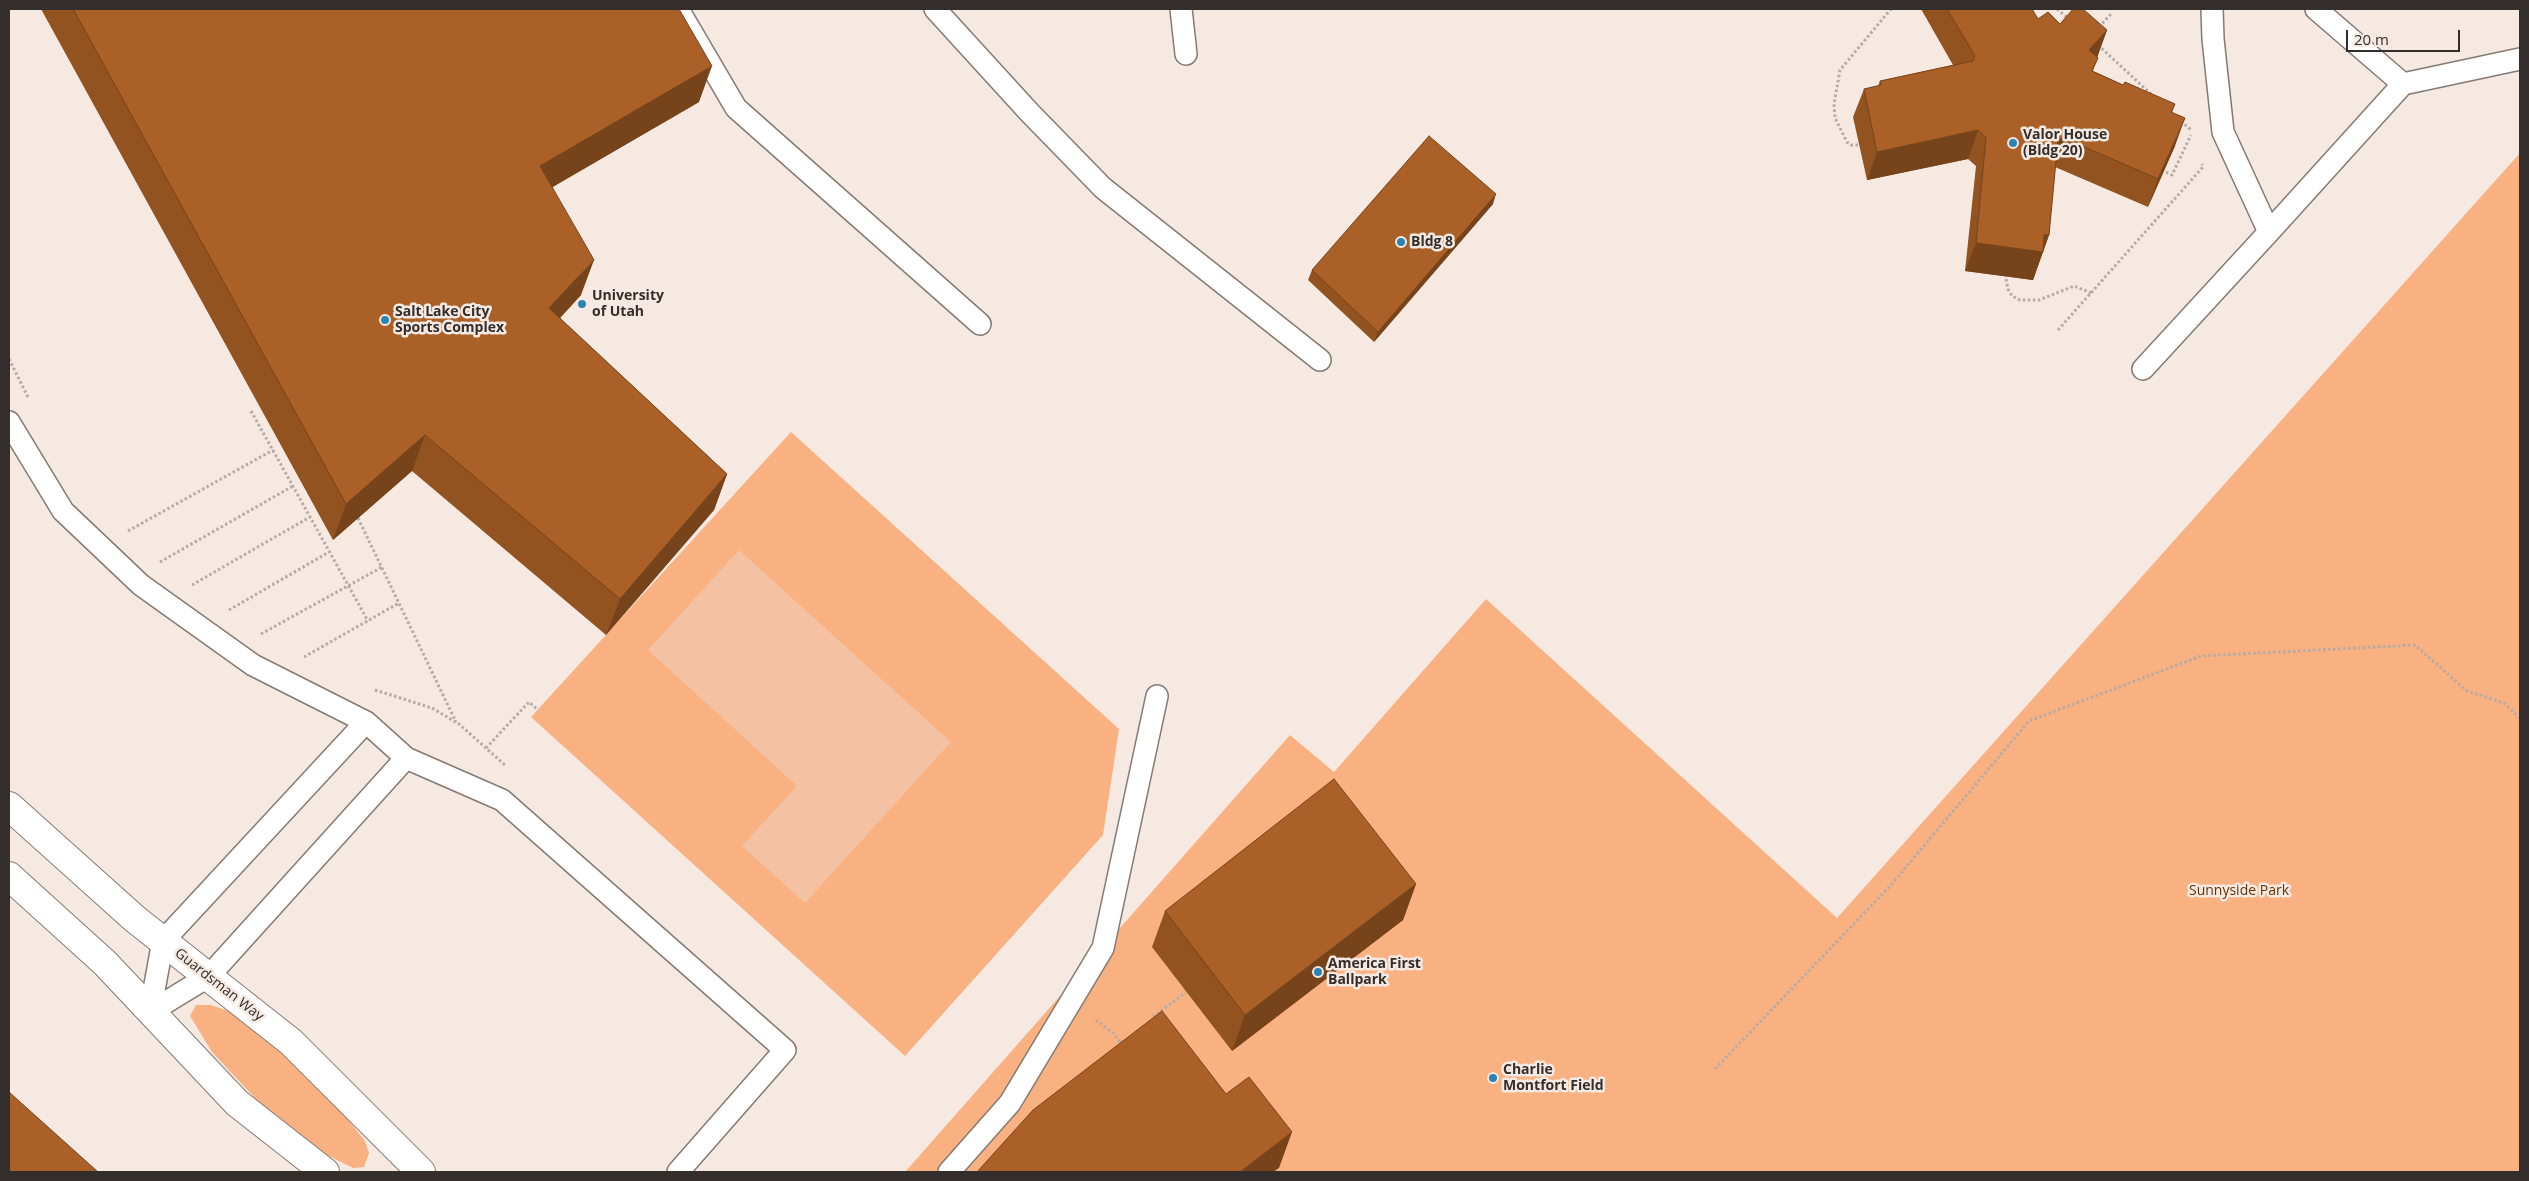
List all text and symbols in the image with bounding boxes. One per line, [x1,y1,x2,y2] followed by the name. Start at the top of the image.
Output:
[2349,20,2463,52] scale bar
[2354,29,2389,49] text: 20 m
[2023,127,2107,160] place label: Valor House (Bldg 20)
[2007,137,2019,149] marker: Valor House (Bldg 20)
[1411,234,1453,250] place label: Bldg 8
[1395,236,1407,248] marker: Bldg 8
[592,288,664,321] place label: University of Utah
[576,298,588,310] marker: University of Utah
[395,304,504,336] place label: Salt Lake City Sports Complex
[379,314,391,326] marker: Salt Lake City Sports Complex
[2189,883,2289,899] park label: Sunnyside Park
[171,945,267,1025] street label: Guardsman Way
[1328,956,1421,989] place label: America First Ballpark
[1312,966,1324,978] marker: America First Ballpark
[1503,1062,1604,1094] place label: Charlie Montfort Field
[1487,1072,1499,1084] marker: Charlie Montfort Field

